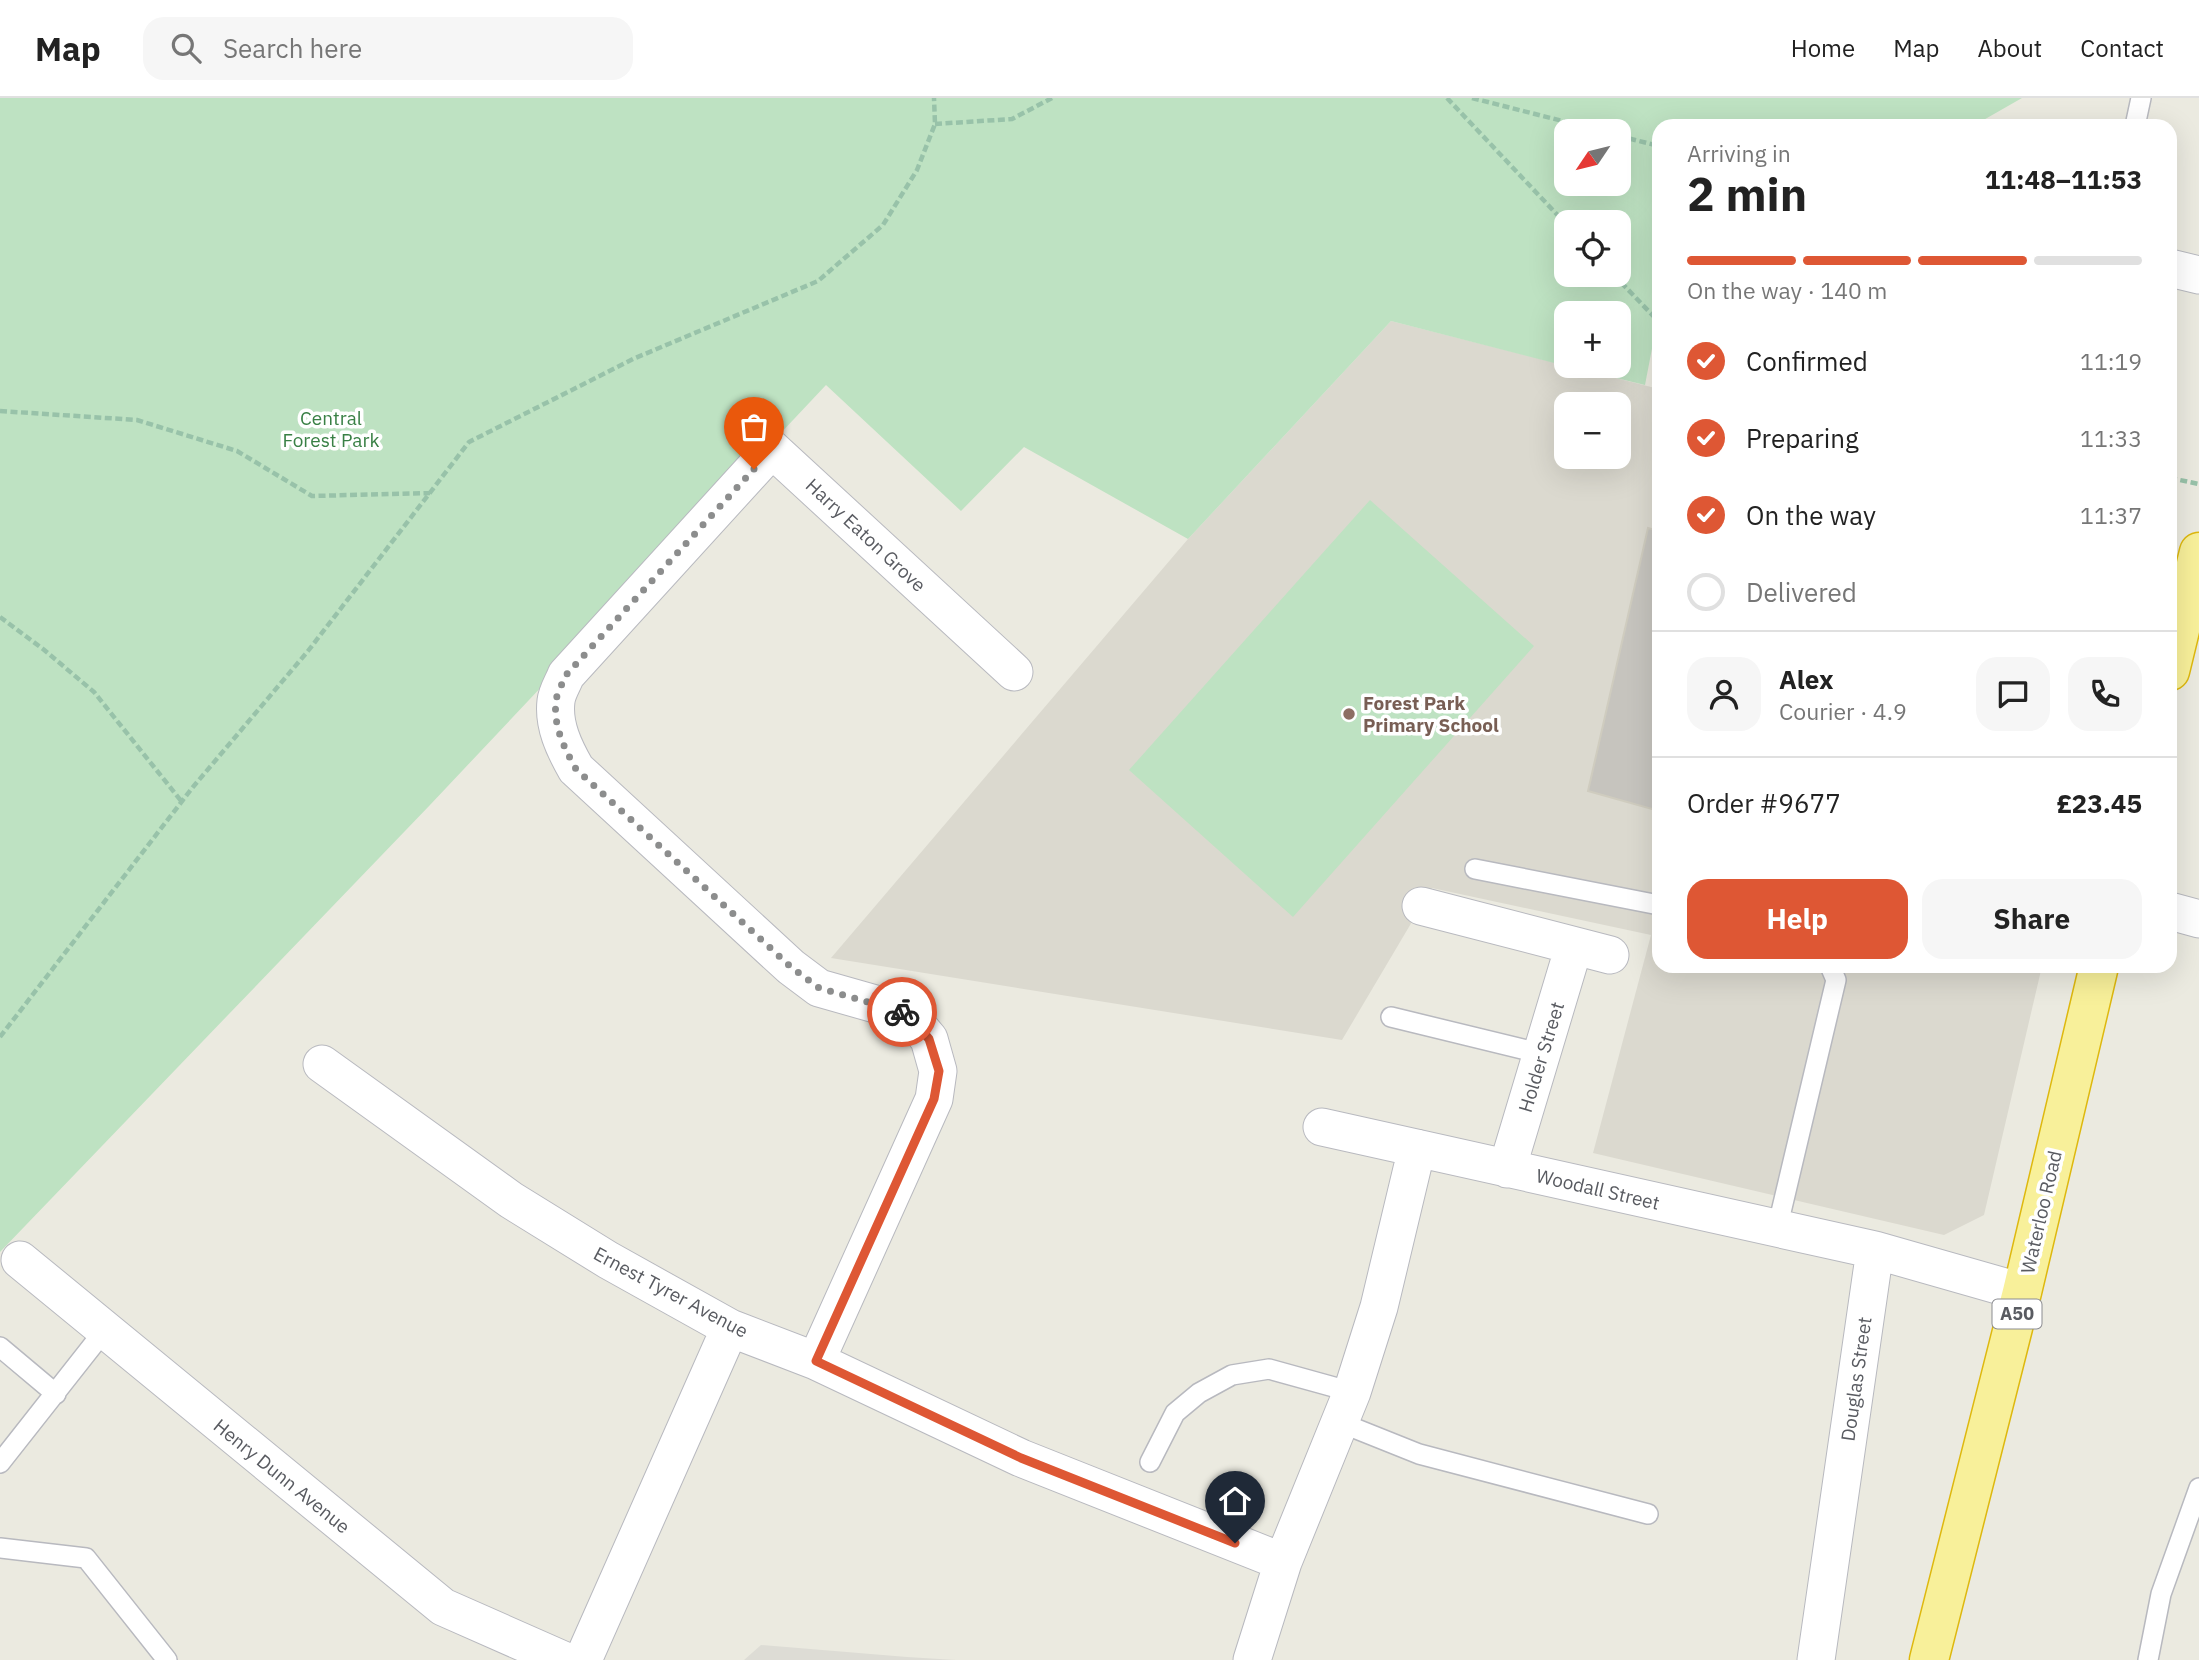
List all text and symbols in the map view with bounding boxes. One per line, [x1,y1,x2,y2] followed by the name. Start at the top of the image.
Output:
[143,17,633,80] search box
[35,27,101,70] text: Map
[167,29,205,67] icon: search
[223,31,362,65] text: Search here
[1791,32,1855,64] text: Home
[1893,32,1939,64] text: Map
[1977,32,2042,64] text: About
[2080,32,2164,64] text: Contact
[1554,119,1631,196] north arrow
[1554,119,1631,469] map controls
[1687,138,1791,168] text: Arriving in
[1985,162,2142,196] text: 11:48–11:53
[1687,164,1807,224] text: 2 min
[1554,210,1631,287] button: locate
[1687,275,1887,305] text: On the way · 140 m
[1554,301,1631,378] button: +
[1687,342,1725,380] icon: check
[1746,344,1868,378] text: Confirmed
[2080,346,2142,376] text: 11:19
[1554,392,1631,469] button: −
[724,397,784,469] pin
[283,406,379,452] park label: Central Forest Park
[735,408,773,446] icon: bag
[1687,419,1725,457] icon: check
[1746,421,1859,455] text: Preparing
[2080,423,2142,453] text: 11:33
[801,473,931,597] street label: Harry Eaton Grove
[1687,496,1725,534] icon: check
[1746,498,1876,532] text: On the way
[2080,500,2142,530] text: 11:37
[1746,575,1857,609] text: Delivered
[1687,657,1761,731] button: person
[1976,657,2050,731] button: chat
[2068,657,2142,731] button: phone
[1779,662,1833,696] text: Alex
[1363,691,1499,737] place label: Forest Park Primary School
[1779,696,1907,726] text: Courier · 4.9
[1341,706,1357,722] marker: Forest Park Primary School
[1687,786,1841,820] text: Order #9677
[2056,786,2142,820] text: £23.45
[1687,879,1908,959] button: Help
[1922,879,2142,959] button: Share
[867,977,937,1047] courier
[883,993,921,1031] icon: bike
[1513,999,1569,1115] street label: Holder Street
[2015,1148,2067,1276] street label: Waterloo Road
[1534,1163,1662,1215] street label: Woodall Street
[590,1241,752,1343] street label: Ernest Tyrer Avenue
[1993,1300,2042,1329] road number: A50
[1835,1315,1877,1443] street label: Douglas Street
[209,1414,355,1538] street label: Henry Dunn Avenue
[1205,1471,1265,1543] pin
[1216,1482,1254,1520] icon: home

